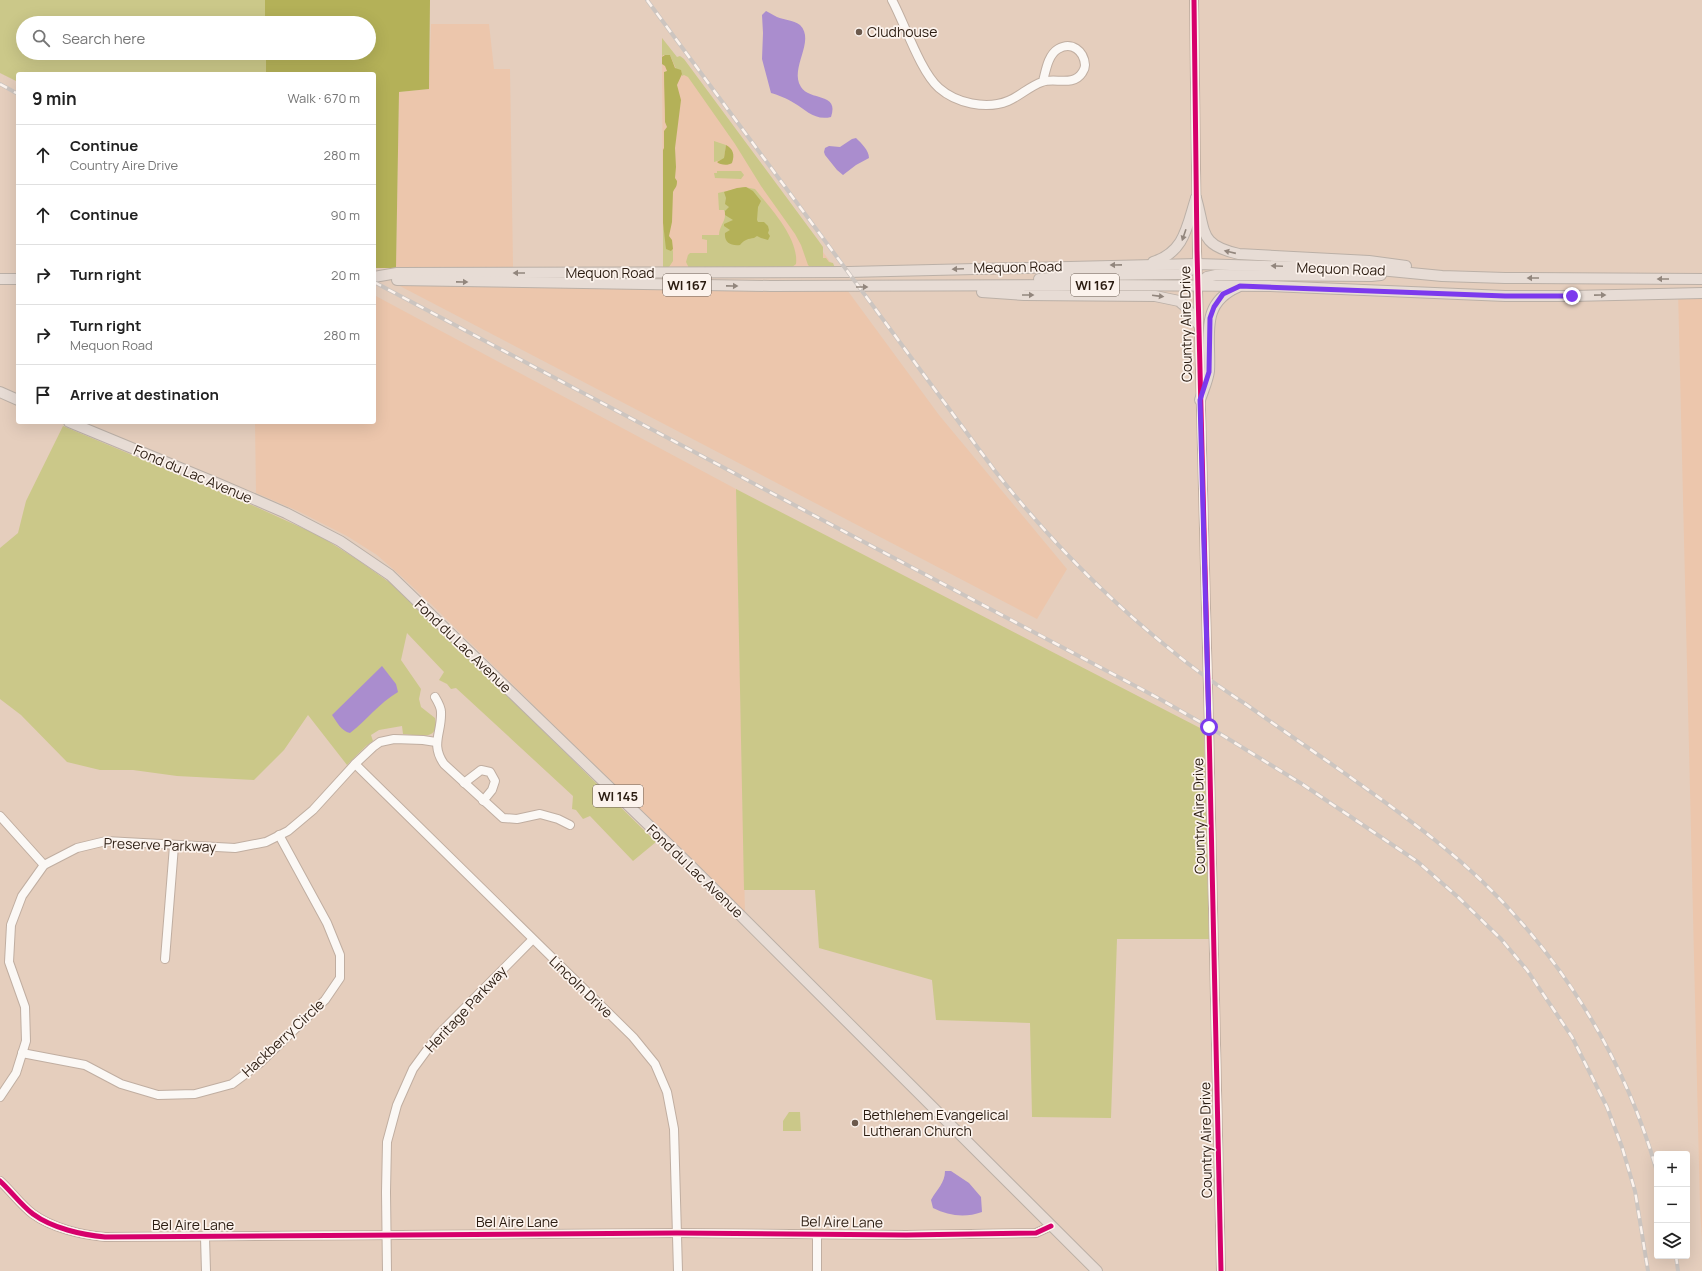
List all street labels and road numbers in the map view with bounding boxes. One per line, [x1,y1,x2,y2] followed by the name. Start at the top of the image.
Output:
[973,256,1063,277] street label: Mequon Road
[1296,257,1386,280] street label: Mequon Road
[565,263,655,282] street label: Mequon Road
[1175,266,1196,382] street label: Country Aire Drive
[663,274,711,296] road number: WI 167
[1071,274,1119,296] road number: WI 167
[131,440,255,507] street label: Fond du Lac Avenue
[411,595,516,697] street label: Fond du Lac Avenue
[1188,758,1209,874] street label: Country Aire Drive
[593,785,643,807] road number: WI 145
[643,820,748,922] street label: Fond du Lac Avenue
[103,833,217,856] street label: Preserve Parkway
[545,951,617,1022] street label: Lincoln Drive
[421,961,511,1056] street label: Heritage Parkway
[237,995,328,1081] street label: Hackberry Circle
[1195,1082,1216,1198] street label: Country Aire Drive
[801,1211,883,1232] street label: Bel Aire Lane
[476,1212,558,1231] street label: Bel Aire Lane
[152,1215,234,1234] street label: Bel Aire Lane

